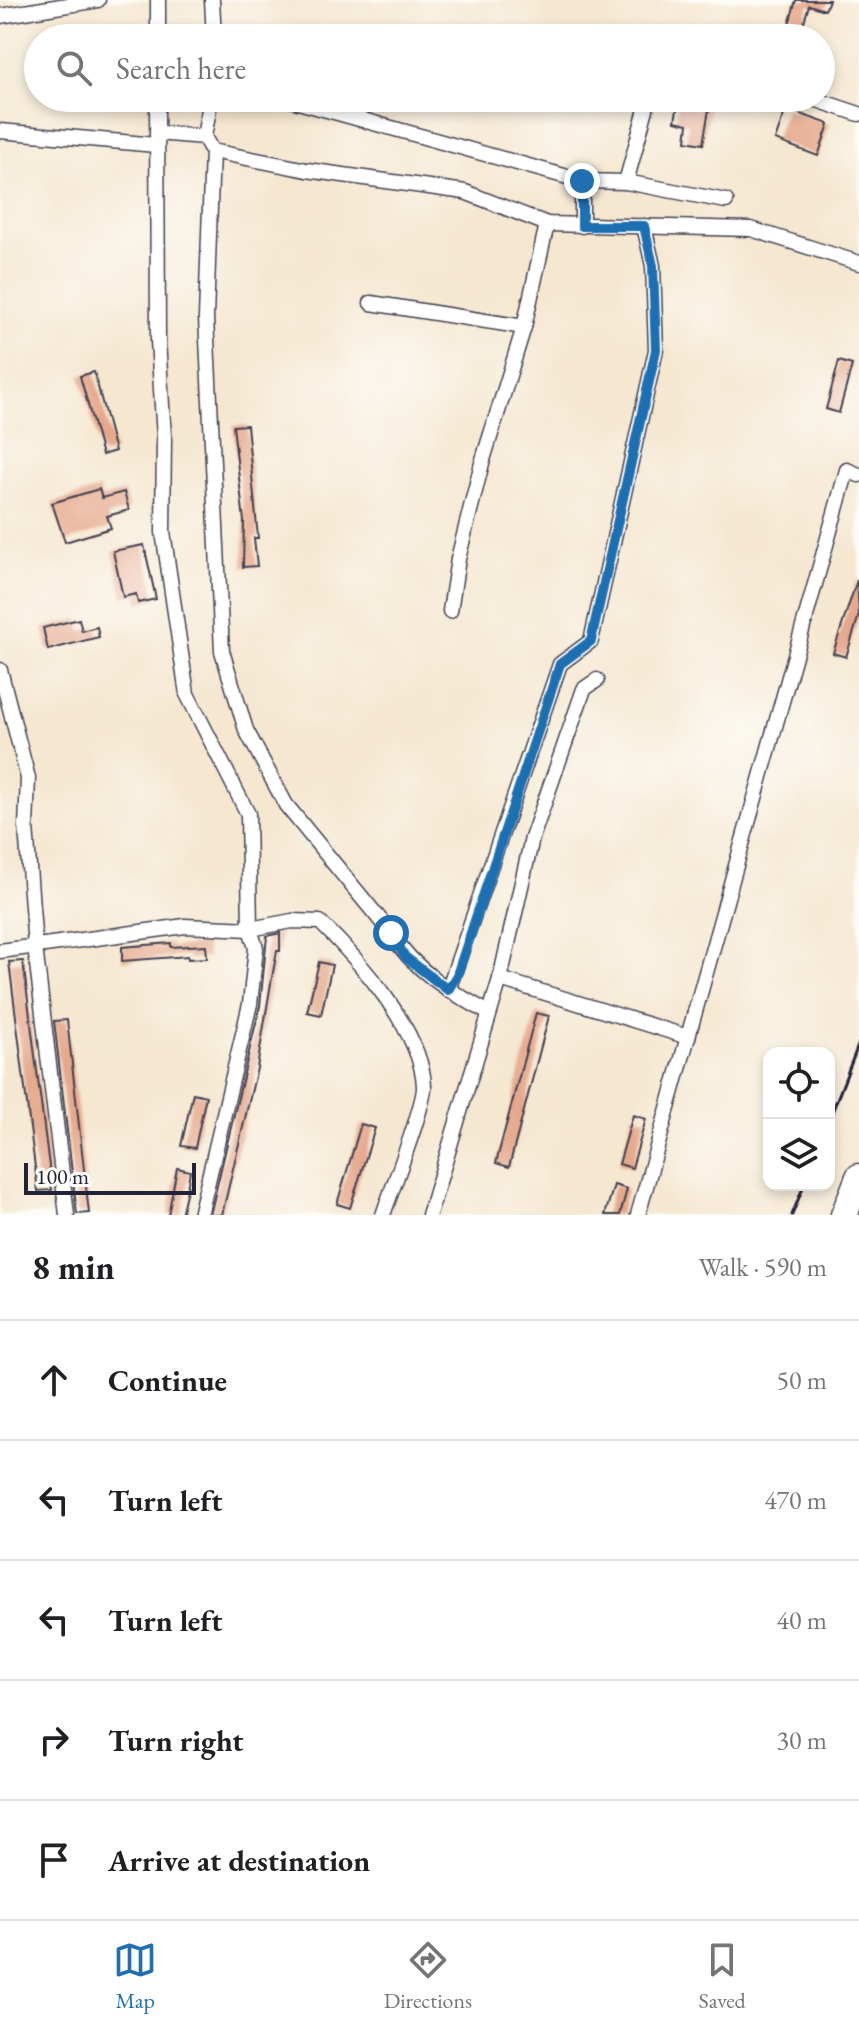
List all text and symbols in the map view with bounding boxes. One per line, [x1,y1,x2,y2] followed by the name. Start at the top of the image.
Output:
[24,24,835,112] search box
[52,46,96,90] icon: search
[116,49,246,88] text: Search here
[564,163,600,199] route end
[373,915,409,951] route start
[763,1047,835,1191] map controls
[763,1047,835,1119] button: locate
[763,1119,835,1191] button: layers
[24,1159,196,1195] scale bar
[36,1162,89,1191] text: 100 m
[32,1245,115,1289] text: 8 min
[699,1250,827,1284] text: Walk · 590 m
[32,1358,76,1402] icon: ahead
[108,1361,227,1400] text: Continue
[777,1363,827,1397] text: 50 m
[32,1478,76,1522] icon: left
[108,1481,222,1520] text: Turn left
[764,1483,827,1517] text: 470 m
[32,1598,76,1642] icon: left
[108,1601,222,1640] text: Turn left
[777,1603,827,1637] text: 40 m
[32,1718,76,1762] icon: right
[108,1721,244,1760] text: Turn right
[777,1723,827,1757] text: 30 m
[32,1838,76,1882] icon: arrive
[108,1841,370,1880] text: Arrive at destination
[113,1938,157,2015] tab: Map
[384,1938,472,2015] tab: Directions
[699,1938,746,2015] tab: Saved

